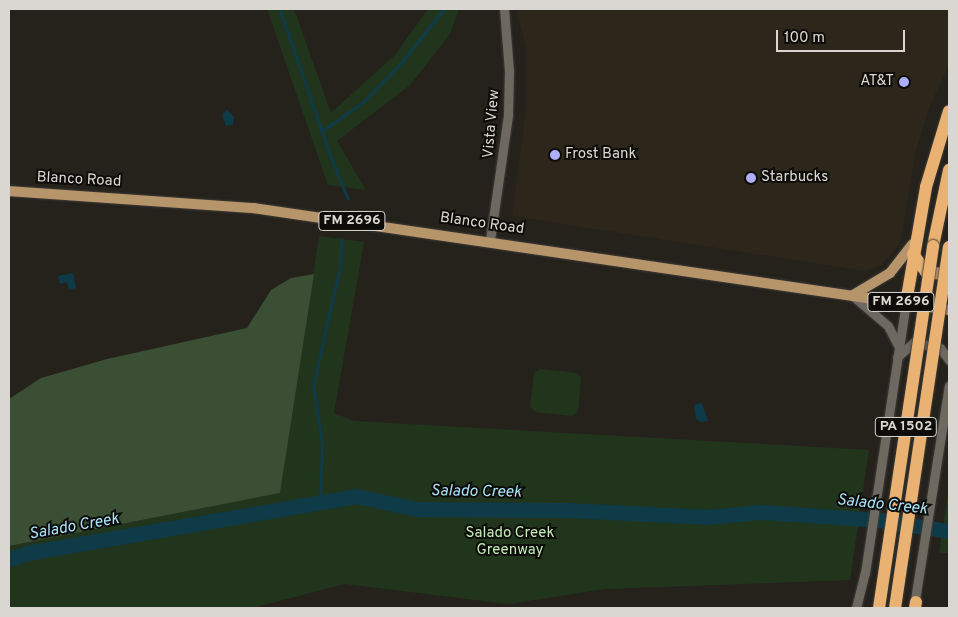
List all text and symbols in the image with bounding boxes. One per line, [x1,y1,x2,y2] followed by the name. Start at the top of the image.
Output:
[778,20,907,52] scale bar
[784,29,825,48] text: 100 m
[860,73,894,91] place label: AT&T
[898,76,910,88] marker: AT&T
[480,89,504,159] street label: Vista View
[565,146,637,164] place label: Frost Bank
[549,149,561,161] marker: Frost Bank
[36,169,122,191] street label: Blanco Road
[761,169,828,187] place label: Starbucks
[745,172,757,184] marker: Starbucks
[439,209,525,239] street label: Blanco Road
[318,210,386,232] road number: FM 2696
[867,290,935,314] road number: FM 2696
[874,416,938,438] road number: PA 1502
[430,482,522,502] water label: Salado Creek
[836,491,928,519] water label: Salado Creek
[28,510,120,544] water label: Salado Creek
[466,524,554,559] park label: Salado Creek Greenway

